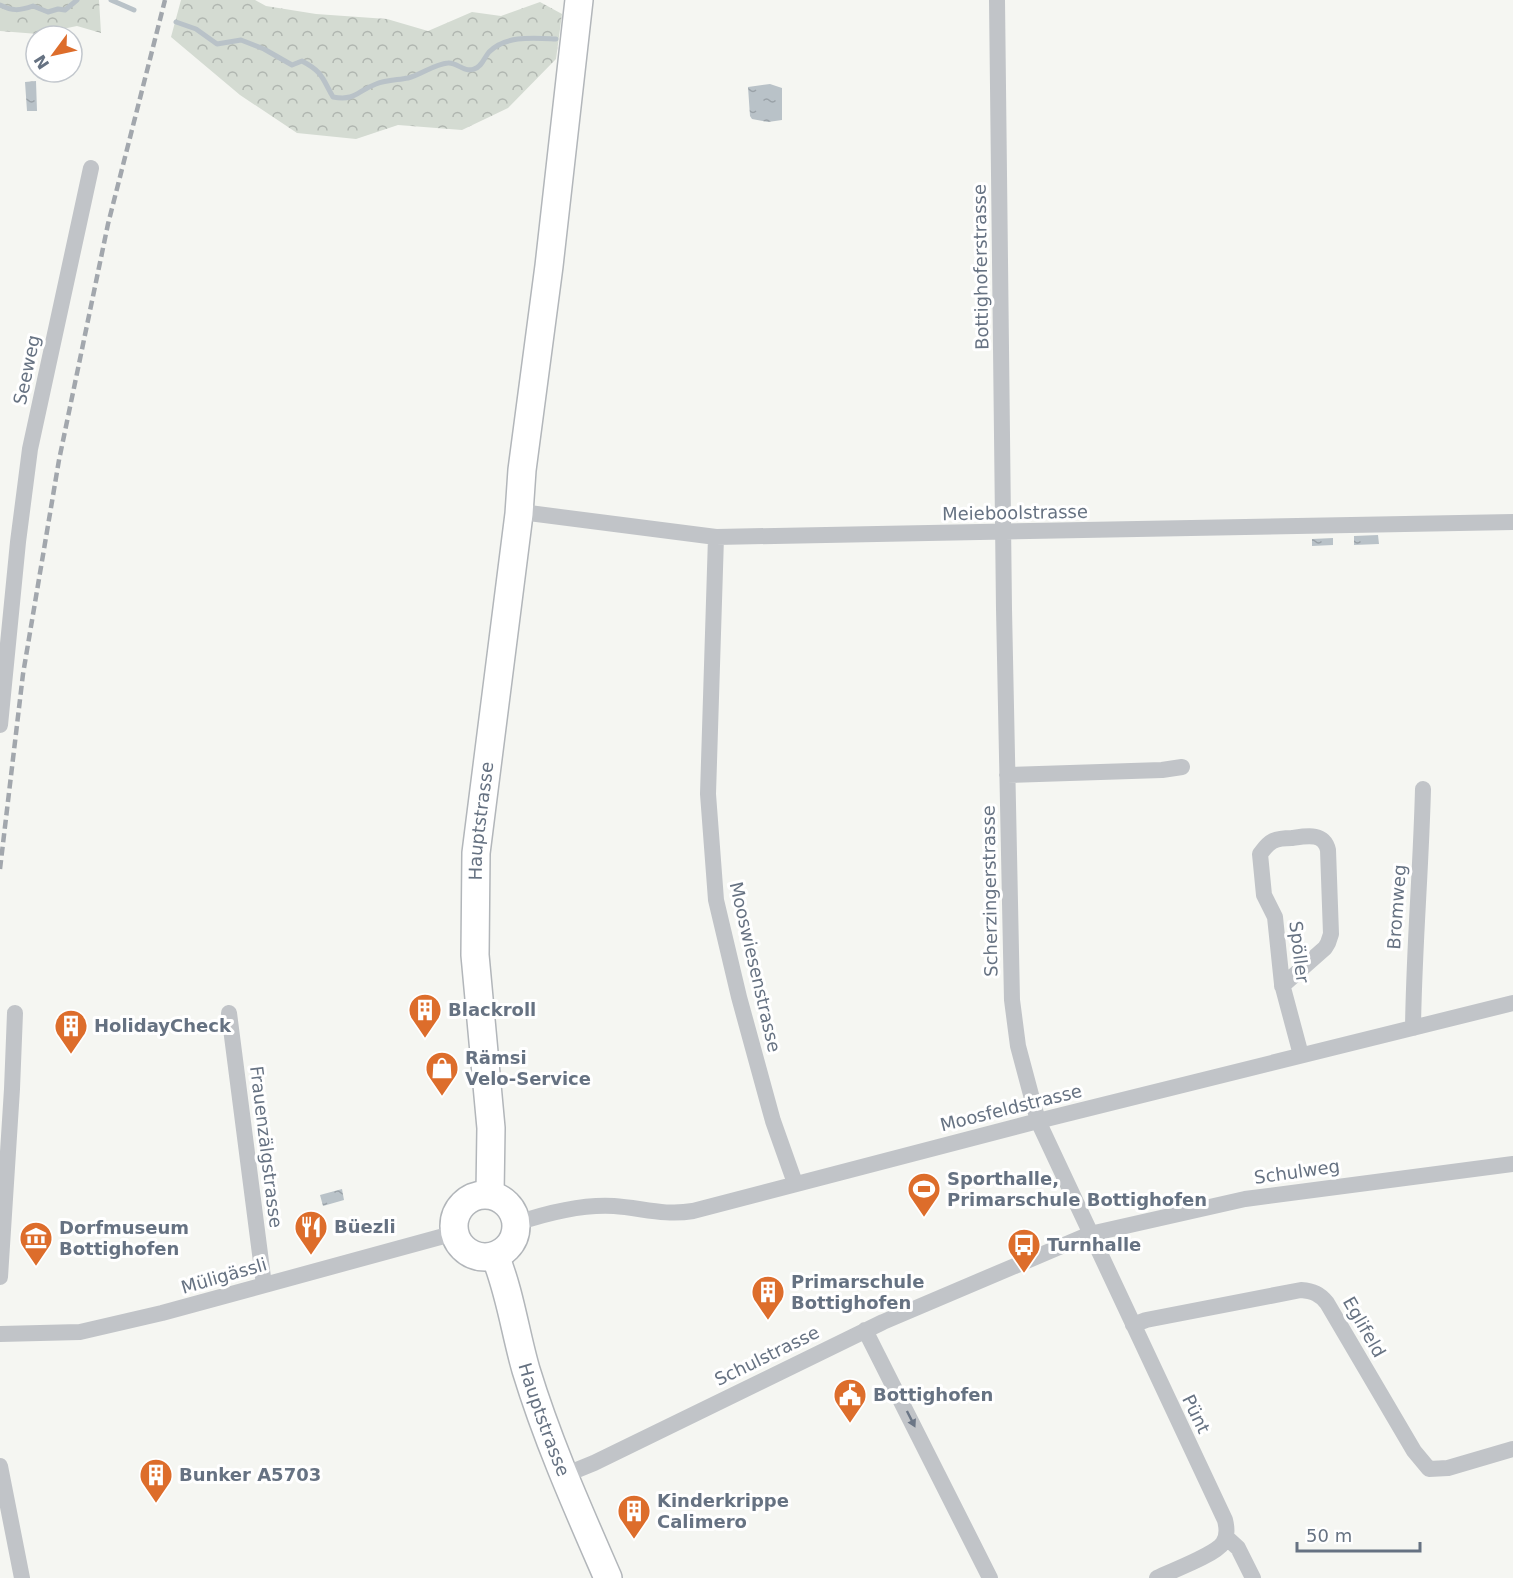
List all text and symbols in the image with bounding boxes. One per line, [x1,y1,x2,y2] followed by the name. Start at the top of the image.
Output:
[24,24,84,84] north arrow
[30,51,53,73] text: N
[969,184,992,350] street label: Bottighoferstrasse
[9,333,44,407] street label: Seeweg
[942,501,1088,524] street label: Meieboolstrasse
[465,760,497,880] street label: Hauptstrasse
[978,805,1001,977] street label: Scherzingerstrasse
[1383,864,1410,950] street label: Bromweg
[726,880,785,1054] street label: Mooswiesenstrasse
[1285,920,1314,985] street label: Spöller
[407,992,443,1039] building icon: Blackroll
[448,999,536,1020] place label: Blackroll
[53,1008,89,1055] building icon: HolidayCheck
[94,1015,232,1036] place label: HolidayCheck
[465,1047,591,1089] place label: Rämsi Velo-Service
[424,1050,460,1097] shop icon: Rämsi Velo-Service
[246,1065,287,1229] street label: Frauenzälgstrasse
[938,1080,1084,1135] street label: Moosfeldstrasse
[1253,1155,1341,1188] street label: Schulweg
[947,1168,1207,1210] place label: Sporthalle, Primarschule Bottighofen
[906,1171,942,1218] sports icon: Sporthalle, Primarschule Bottighofen
[293,1209,329,1256] restaurant icon: Büezli
[334,1216,396,1237] place label: Büezli
[59,1217,189,1259] place label: Dorfmuseum Bottighofen
[18,1220,54,1267] museum icon: Dorfmuseum Bottighofen
[1006,1227,1042,1274] bus stop icon: Turnhalle
[1047,1234,1141,1255] place label: Turnhalle
[179,1253,269,1298] street label: Müligässli
[791,1271,924,1313] place label: Primarschule Bottighofen
[750,1274,786,1321] building icon: Primarschule Bottighofen
[1339,1293,1390,1361] street label: Eglifeld
[711,1321,823,1390] street label: Schulstrasse
[514,1360,574,1479] street label: Hauptstrasse
[832,1377,868,1424] public building icon: Bottighofen
[873,1384,993,1405] place label: Bottighofen
[1178,1391,1215,1437] street label: Pünt
[906,1411,916,1428] one-way arrow
[138,1457,174,1504] building icon: Bunker A5703
[179,1464,321,1485] place label: Bunker A5703
[657,1490,789,1532] place label: Kinderkrippe Calimero
[616,1493,652,1540] building icon: Kinderkrippe Calimero
[1297,1515,1420,1553] scale bar
[1306,1525,1352,1546] text: 50 m

